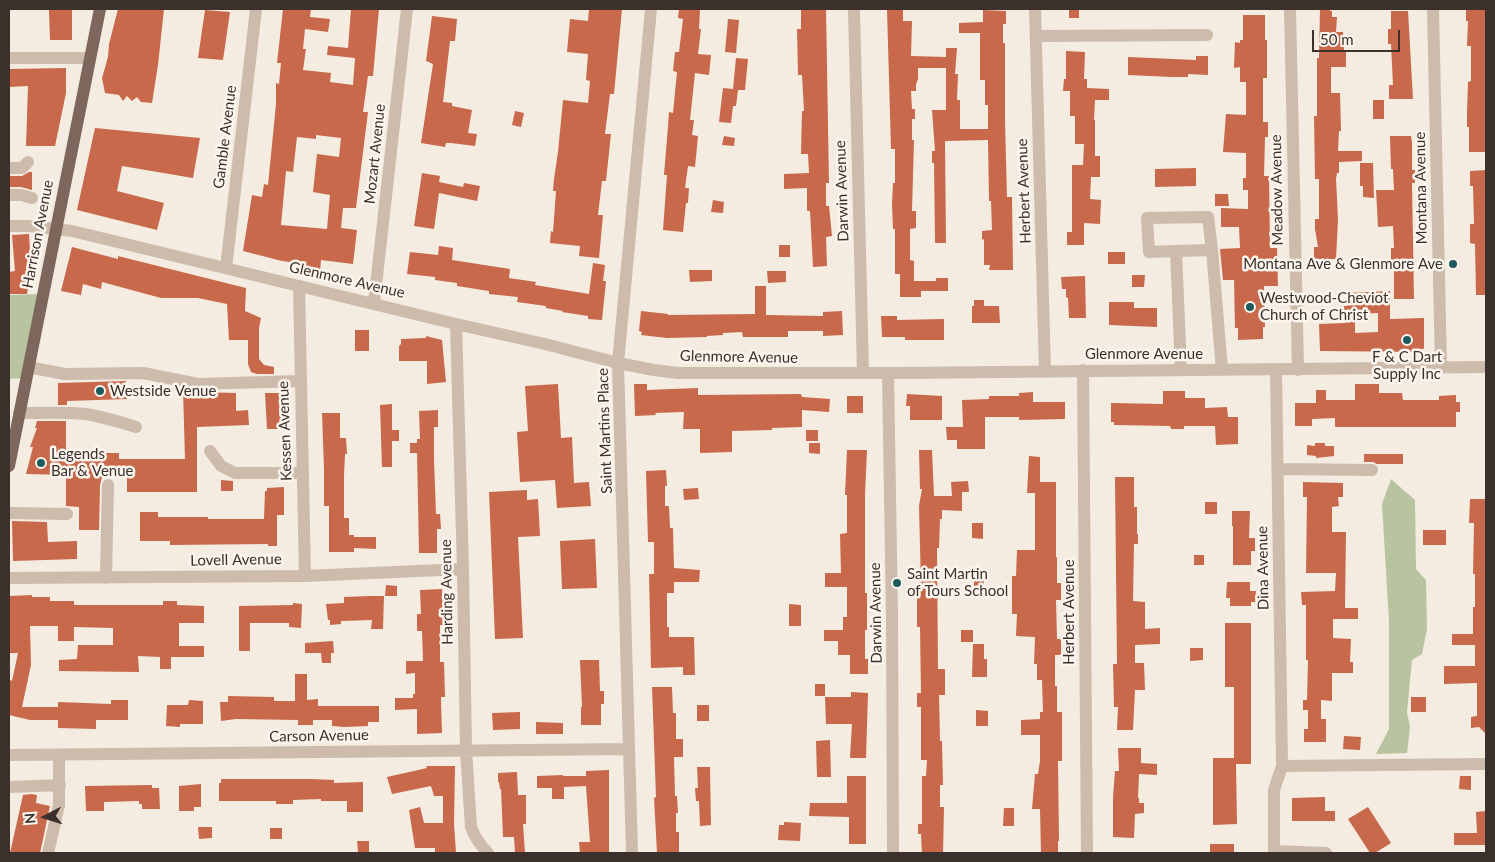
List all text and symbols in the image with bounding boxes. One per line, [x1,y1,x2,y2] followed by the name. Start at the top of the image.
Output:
[1315,20,1402,52] scale bar
[1320,30,1354,48] text: 50 m
[210,84,240,190] street label: Gamble Avenue
[361,103,389,205] street label: Mozart Avenue
[1411,132,1431,244] street label: Montana Avenue
[1267,134,1287,246] street label: Meadow Avenue
[1013,138,1035,244] street label: Herbert Avenue
[831,140,853,242] street label: Darwin Avenue
[19,178,57,290] street label: Harrison Avenue
[1243,255,1443,273] place label: Montana Ave & Glenmore Ave
[287,258,407,302] street label: Glenmore Avenue
[1447,258,1459,270] marker: Montana Ave & Glenmore Ave
[1260,289,1388,324] place label: Westwood-Cheviot Church of Christ
[1244,301,1256,313] marker: Westwood-Cheviot Church of Christ
[1401,334,1413,346] marker: F & C Dart Supply Inc
[1085,345,1203,363] street label: Glenmore Avenue
[680,347,798,367] street label: Glenmore Avenue
[1372,348,1442,383] place label: F & C Dart Supply Inc
[594,368,616,494] street label: Saint Martins Place
[274,381,296,481] street label: Kessen Avenue
[110,382,216,400] place label: Westside Venue
[94,385,106,397] marker: Westside Venue
[51,445,133,480] place label: Legends Bar & Venue
[35,457,47,469] marker: Legends Bar & Venue
[1253,526,1273,610] street label: Dina Avenue
[437,539,457,645] street label: Harding Avenue
[190,550,282,570] street label: Lovell Avenue
[1060,559,1078,665] street label: Herbert Avenue
[866,562,886,664] street label: Darwin Avenue
[907,565,1008,600] place label: Saint Martin of Tours School
[891,577,903,589] marker: Saint Martin of Tours School
[269,726,369,746] street label: Carson Avenue
[20,792,70,842] north arrow
[21,812,38,824] text: N

